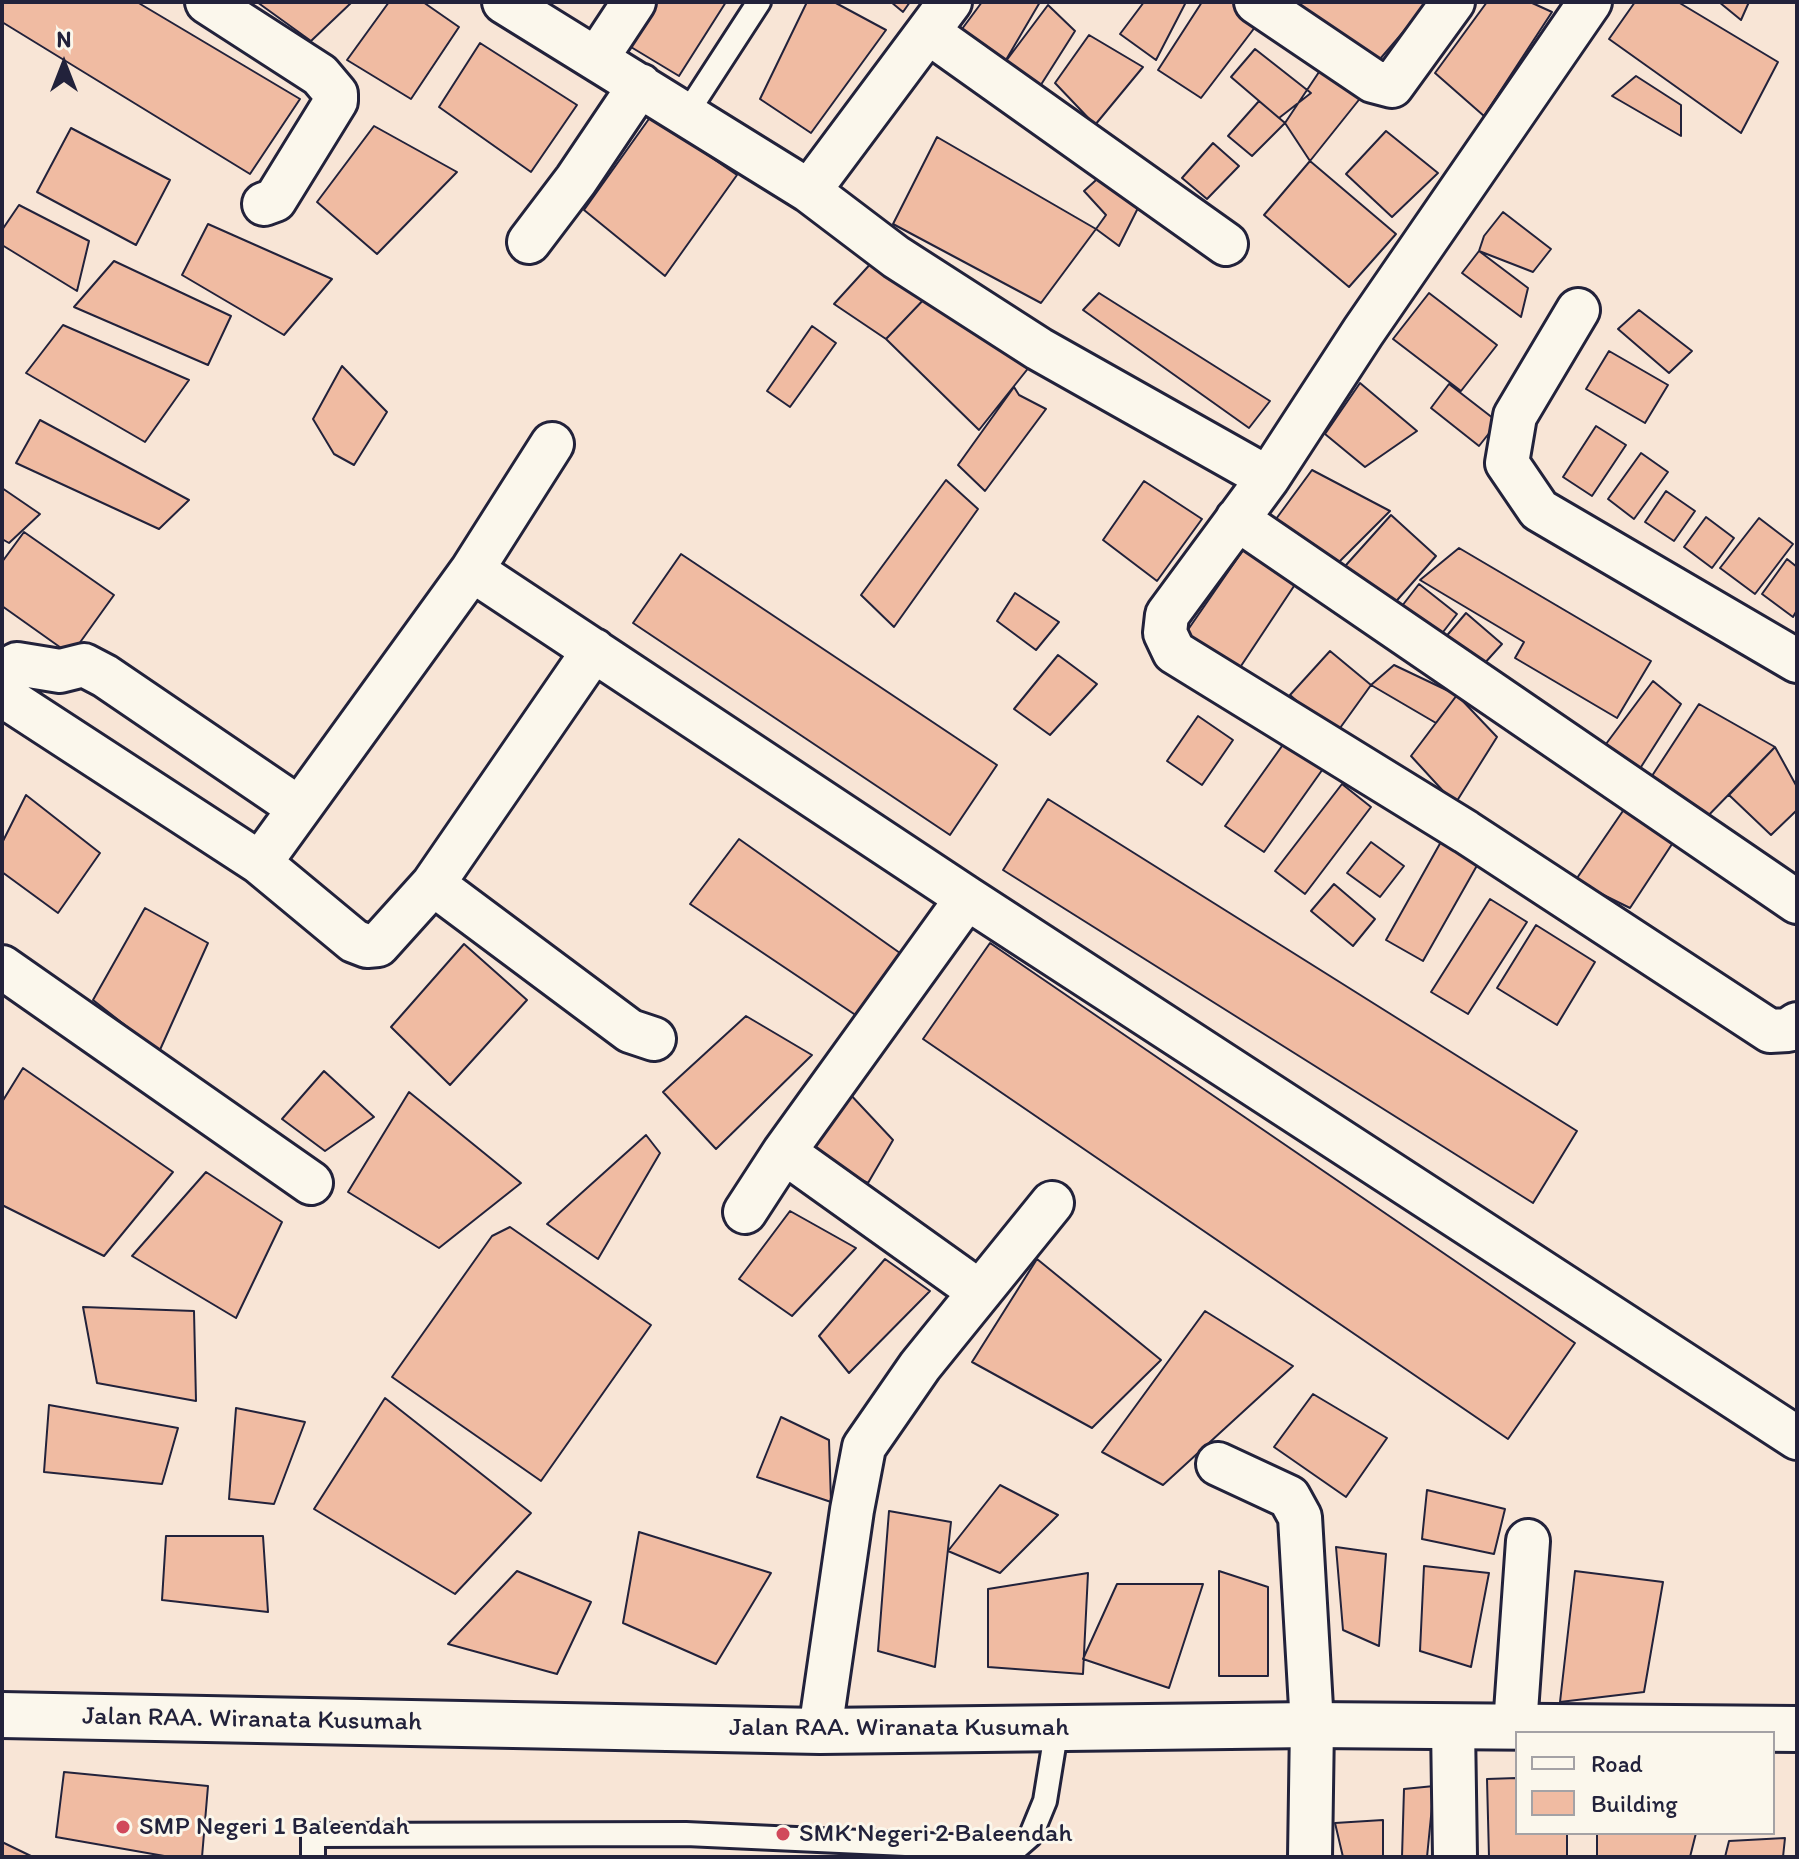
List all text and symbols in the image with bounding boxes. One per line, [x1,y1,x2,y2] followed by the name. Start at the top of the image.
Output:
[24,24,104,104] north arrow
[57,26,71,53] text: N
[82,1701,422,1739] street label: Jalan RAA. Wiranata Kusumah
[729,1712,1069,1744] street label: Jalan RAA. Wiranata Kusumah
[1515,1731,1775,1835] legend
[1591,1749,1643,1778] text: Road
[1591,1789,1678,1818] text: Building
[139,1811,410,1843] place label: SMP Negeri 1 Baleendah
[114,1818,132,1836] marker: SMP Negeri 1 Baleendah
[799,1818,1073,1850] place label: SMK Negeri 2 Baleendah
[774,1825,792,1843] marker: SMK Negeri 2 Baleendah

